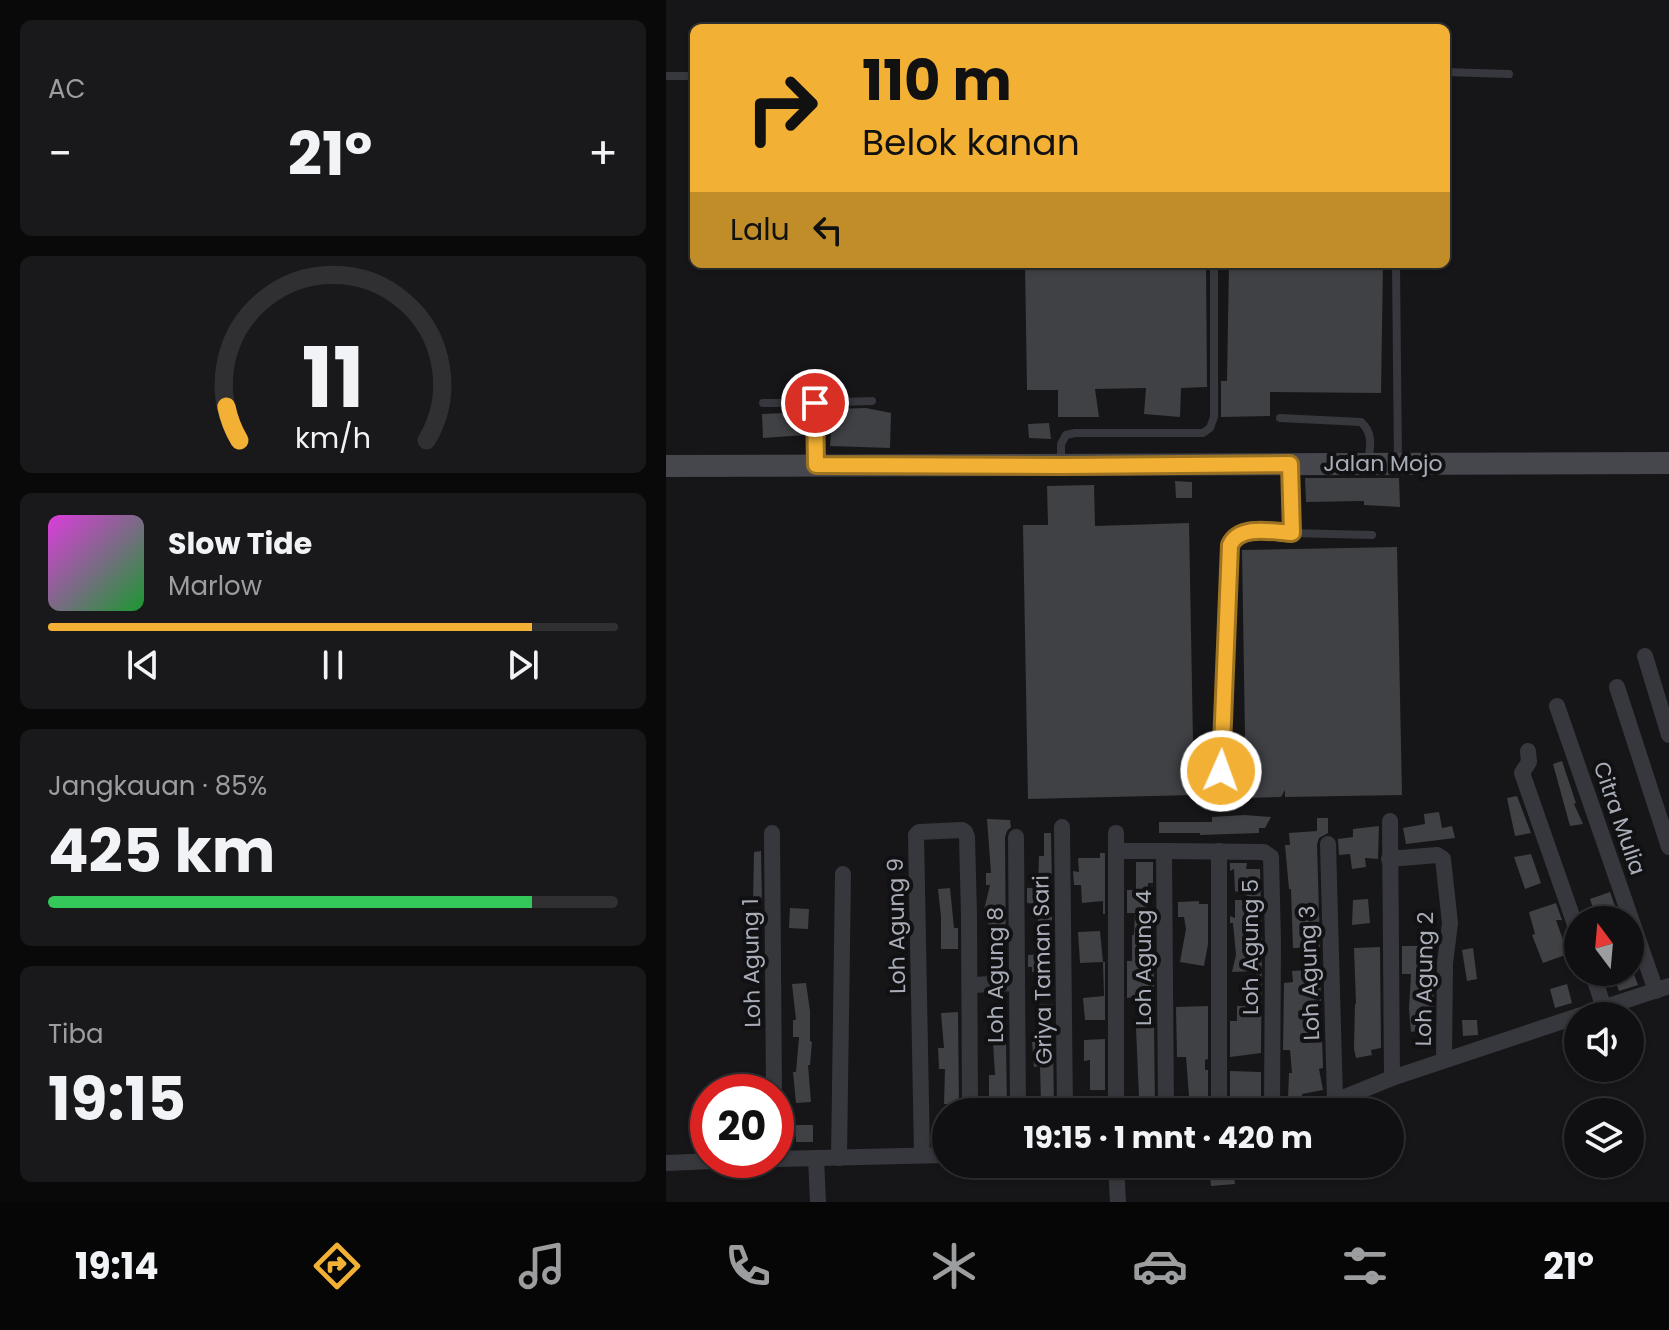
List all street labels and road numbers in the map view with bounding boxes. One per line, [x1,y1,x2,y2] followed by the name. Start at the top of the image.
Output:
[1323,448,1443,479] street label: Jalan Mojo
[1586,757,1653,879] street label: Citra Mulia
[880,858,913,994] street label: Loh Agung 9
[1025,875,1060,1065] street label: Griya Taman Sari
[1235,879,1266,1015] street label: Loh Agung 5
[1128,890,1159,1026] street label: Loh Agung 4
[735,898,768,1028] street label: Loh Agung 1
[1292,905,1327,1041] street label: Loh Agung 3
[980,907,1011,1043] street label: Loh Agung 8
[1408,911,1441,1047] street label: Loh Agung 2

